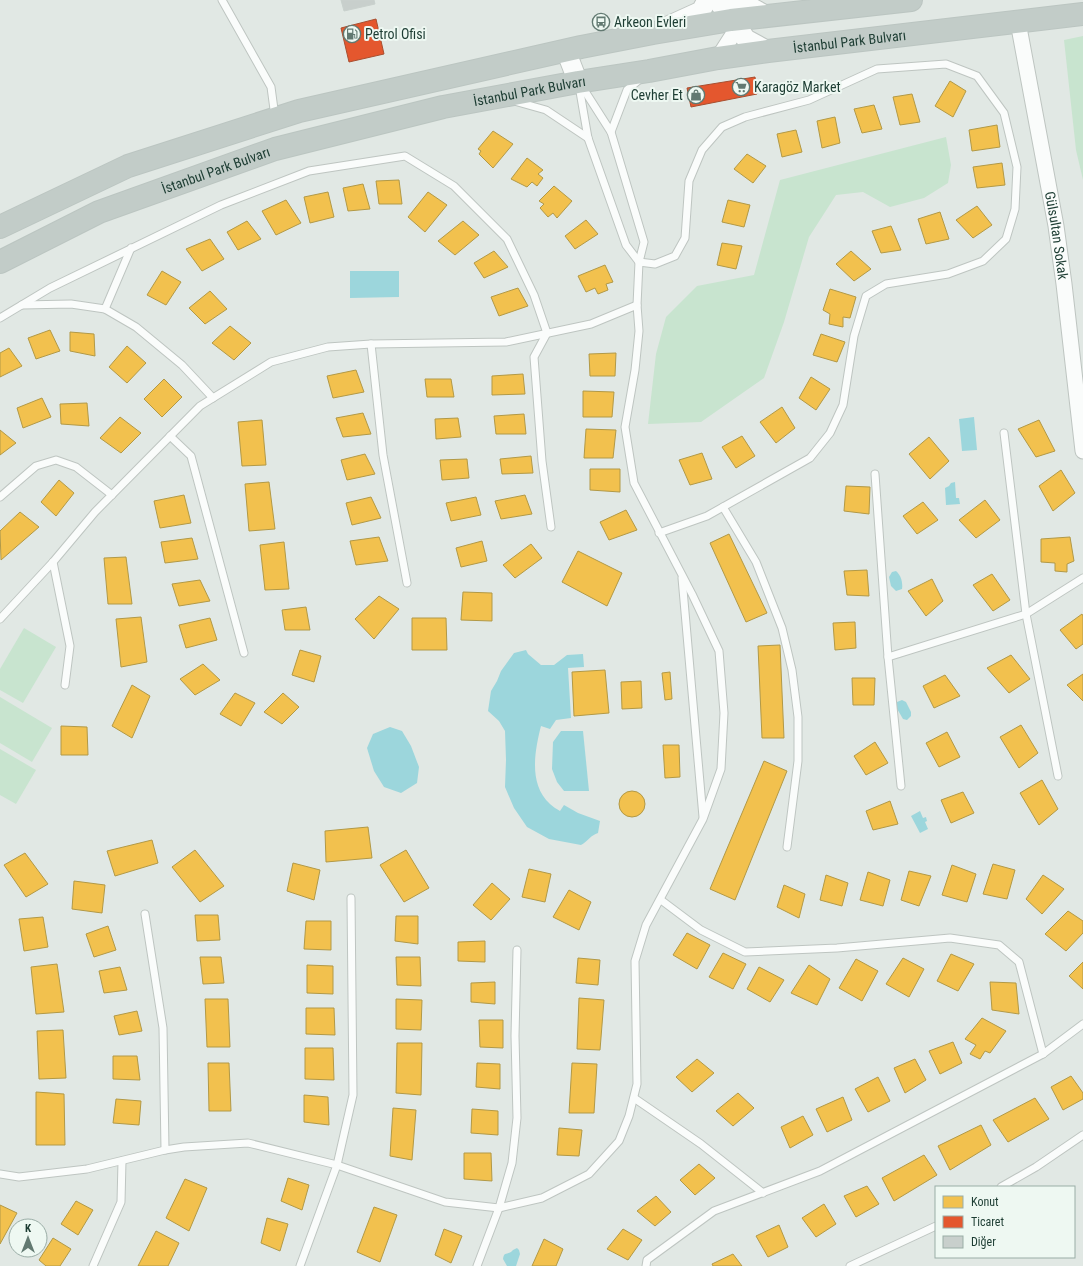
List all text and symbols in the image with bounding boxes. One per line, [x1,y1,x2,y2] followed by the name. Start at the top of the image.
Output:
[591,12,611,32] bus stop icon: Arkeon Evleri
[614,14,686,30] place label: Arkeon Evleri
[342,24,362,44] fuel station icon: Petrol Ofisi
[365,26,426,42] place label: Petrol Ofisi
[792,27,907,56] street label: İstanbul Park Bulvarı
[472,73,587,109] street label: İstanbul Park Bulvarı
[731,77,751,97] supermarket icon: Karagöz Market
[754,79,841,95] place label: Karagöz Market
[686,85,706,105] shop icon: Cevher Et
[631,87,683,103] place label: Cevher Et
[160,143,272,197] street label: İstanbul Park Bulvarı
[1042,190,1071,281] street label: Gülsultan Sokak
[935,1186,1075,1258] legend
[971,1195,999,1209] text: Konut
[971,1215,1004,1229] text: Ticaret
[8,1218,48,1258] north arrow
[25,1222,32,1235] text: K
[971,1235,996,1249] text: Diğer

